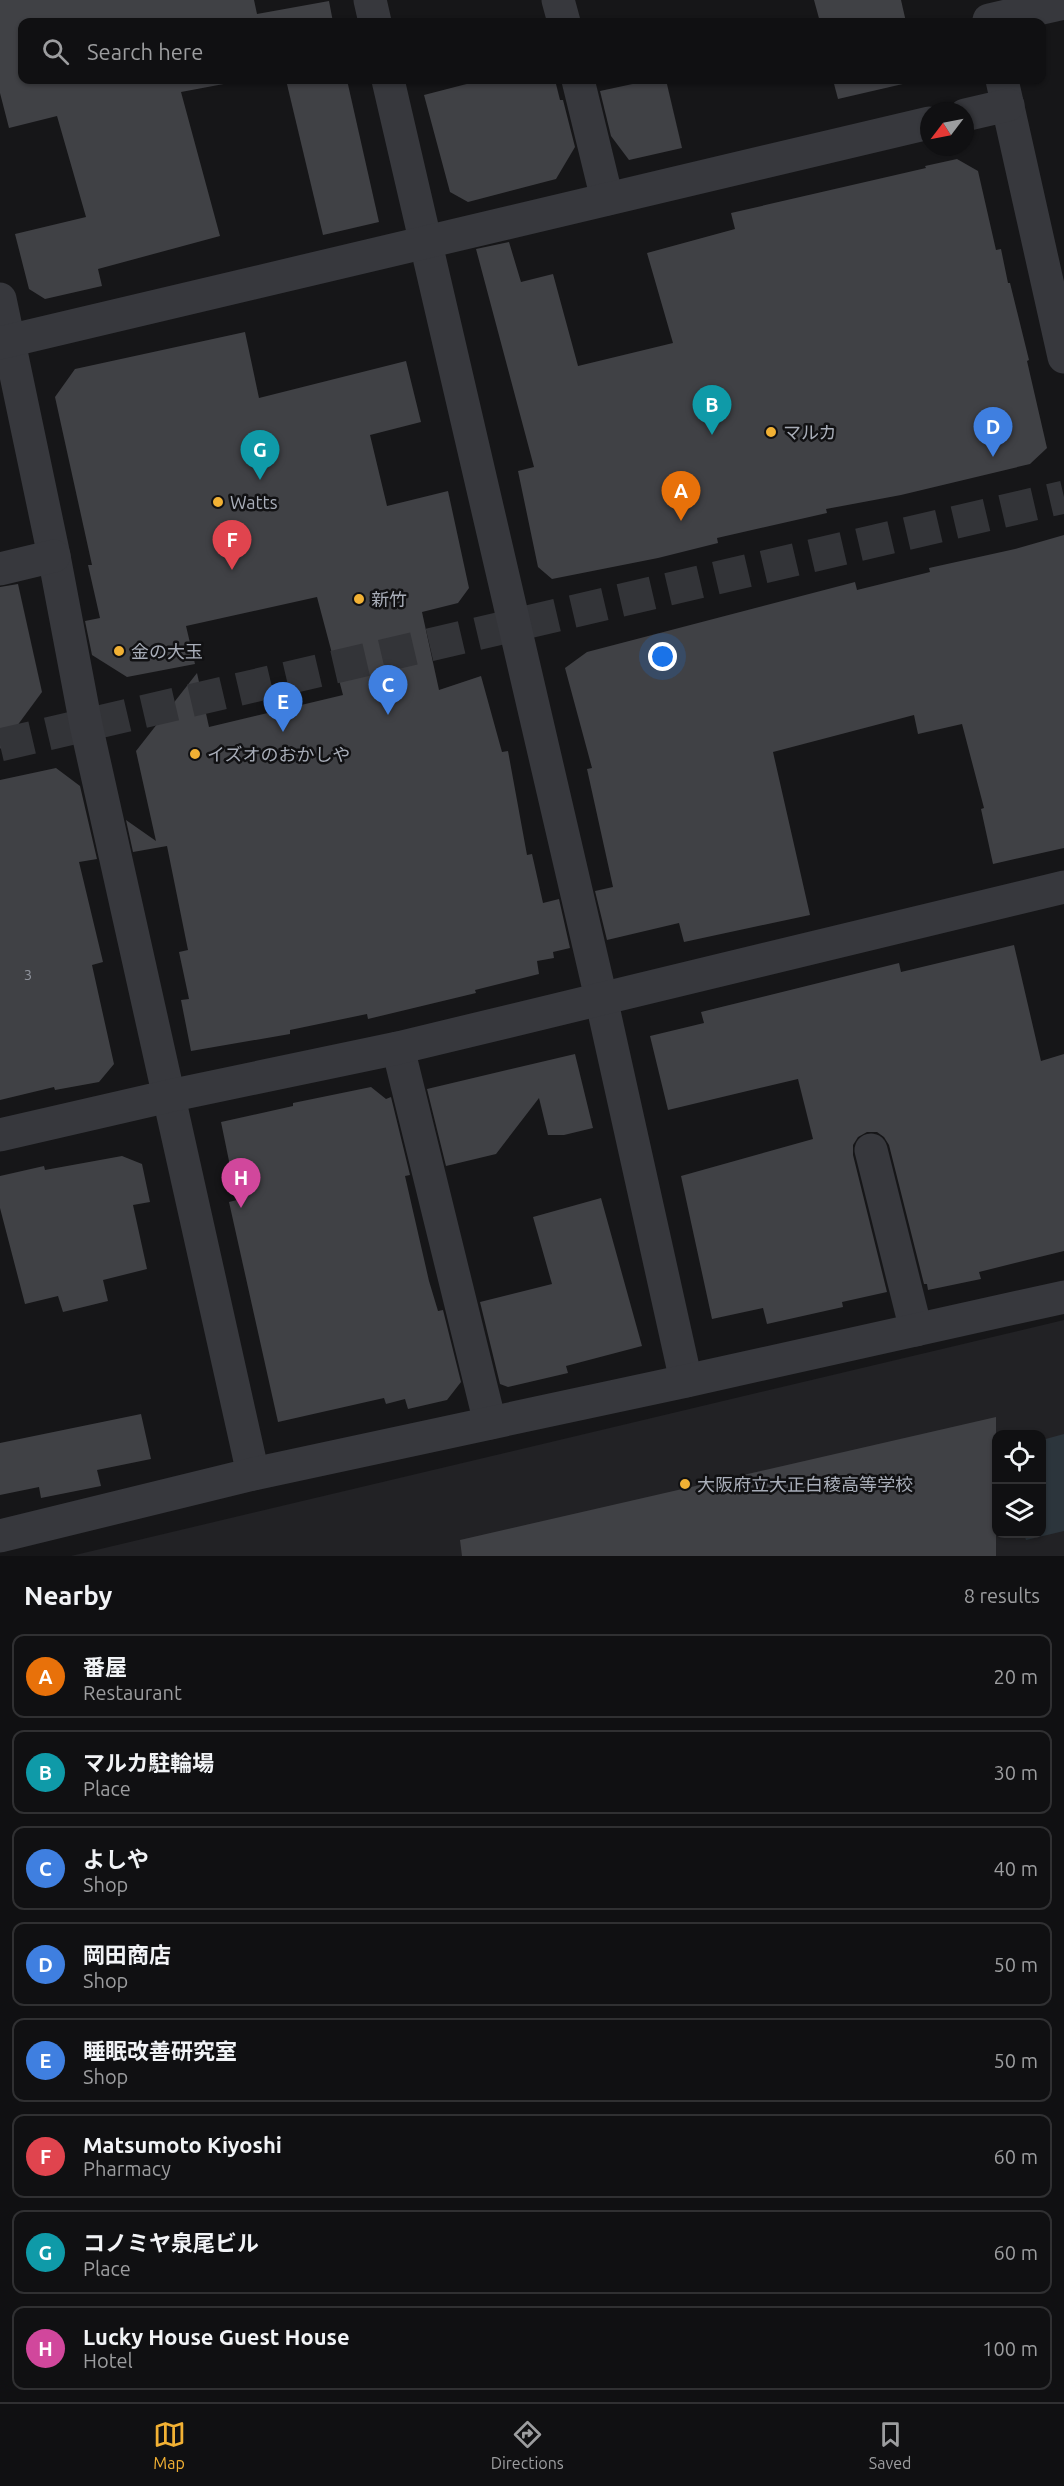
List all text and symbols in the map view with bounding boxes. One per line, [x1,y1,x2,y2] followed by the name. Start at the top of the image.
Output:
[18,18,1046,84] search box
[39,35,72,68] icon: search
[87,39,203,64] text: Search here
[920,102,974,156] north arrow
[692,386,732,435] pin: B
[974,408,1012,457] pin: D
[783,422,836,442] place label: マルカ
[764,425,778,439] marker: マルカ
[240,430,280,480] pin: G
[662,472,700,521] pin: A
[230,492,278,512] place label: Watts
[211,495,225,509] marker: Watts
[212,520,252,570] pin: F
[371,589,407,609] place label: 新竹
[352,592,366,606] marker: 新竹
[131,641,203,661] place label: 金の大玉
[648,642,677,671] your location
[112,644,126,658] marker: 金の大玉
[368,666,408,715] pin: C
[264,682,302,732] pin: E
[207,744,350,764] place label: イズオのおかしや
[188,747,202,761] marker: イズオのおかしや
[24,966,32,983] house number: 3
[222,1158,260,1208] pin: H
[992,1430,1046,1538] map controls
[992,1430,1046,1484] button: locate
[697,1474,913,1494] place label: 大阪府立大正白稜高等学校
[678,1477,692,1491] marker: 大阪府立大正白稜高等学校
[992,1484,1046,1538] button: layers
[24,1581,112,1610] text: Nearby
[964,1584,1040,1607] text: 8 results
[83,1654,127,1679] text: 番屋
[38,1665,53,1688] text: A
[994,1665,1038,1688] text: 20 m
[83,1681,182,1704] text: Restaurant
[83,1750,214,1775] text: マルカ駐輪場
[39,1761,52,1784] text: B
[994,1761,1038,1784] text: 30 m
[83,1777,131,1800] text: Place
[83,1846,149,1871] text: よしや
[39,1857,52,1880] text: C
[994,1857,1038,1880] text: 40 m
[83,1873,128,1896] text: Shop
[83,1942,171,1967] text: 岡田商店
[38,1953,53,1976] text: D
[994,1953,1038,1976] text: 50 m
[83,1969,128,1992] text: Shop
[83,2038,237,2063] text: 睡眠改善研究室
[40,2049,51,2072] text: E
[994,2049,1038,2072] text: 50 m
[83,2065,128,2088] text: Shop
[83,2132,282,2157] text: Matsumoto Kiyoshi
[40,2145,51,2168] text: F
[994,2145,1038,2168] text: 60 m
[83,2157,171,2180] text: Pharmacy
[83,2230,259,2255] text: コノミヤ泉尾ビル
[39,2241,52,2264] text: G
[994,2241,1038,2264] text: 60 m
[83,2257,131,2280] text: Place
[83,2324,350,2349] text: Lucky House Guest House
[38,2337,53,2360] text: H
[982,2337,1038,2360] text: 100 m
[83,2349,133,2372] text: Hotel
[153,2418,186,2472] tab: Map
[491,2418,564,2472] tab: Directions
[869,2418,911,2472] tab: Saved

